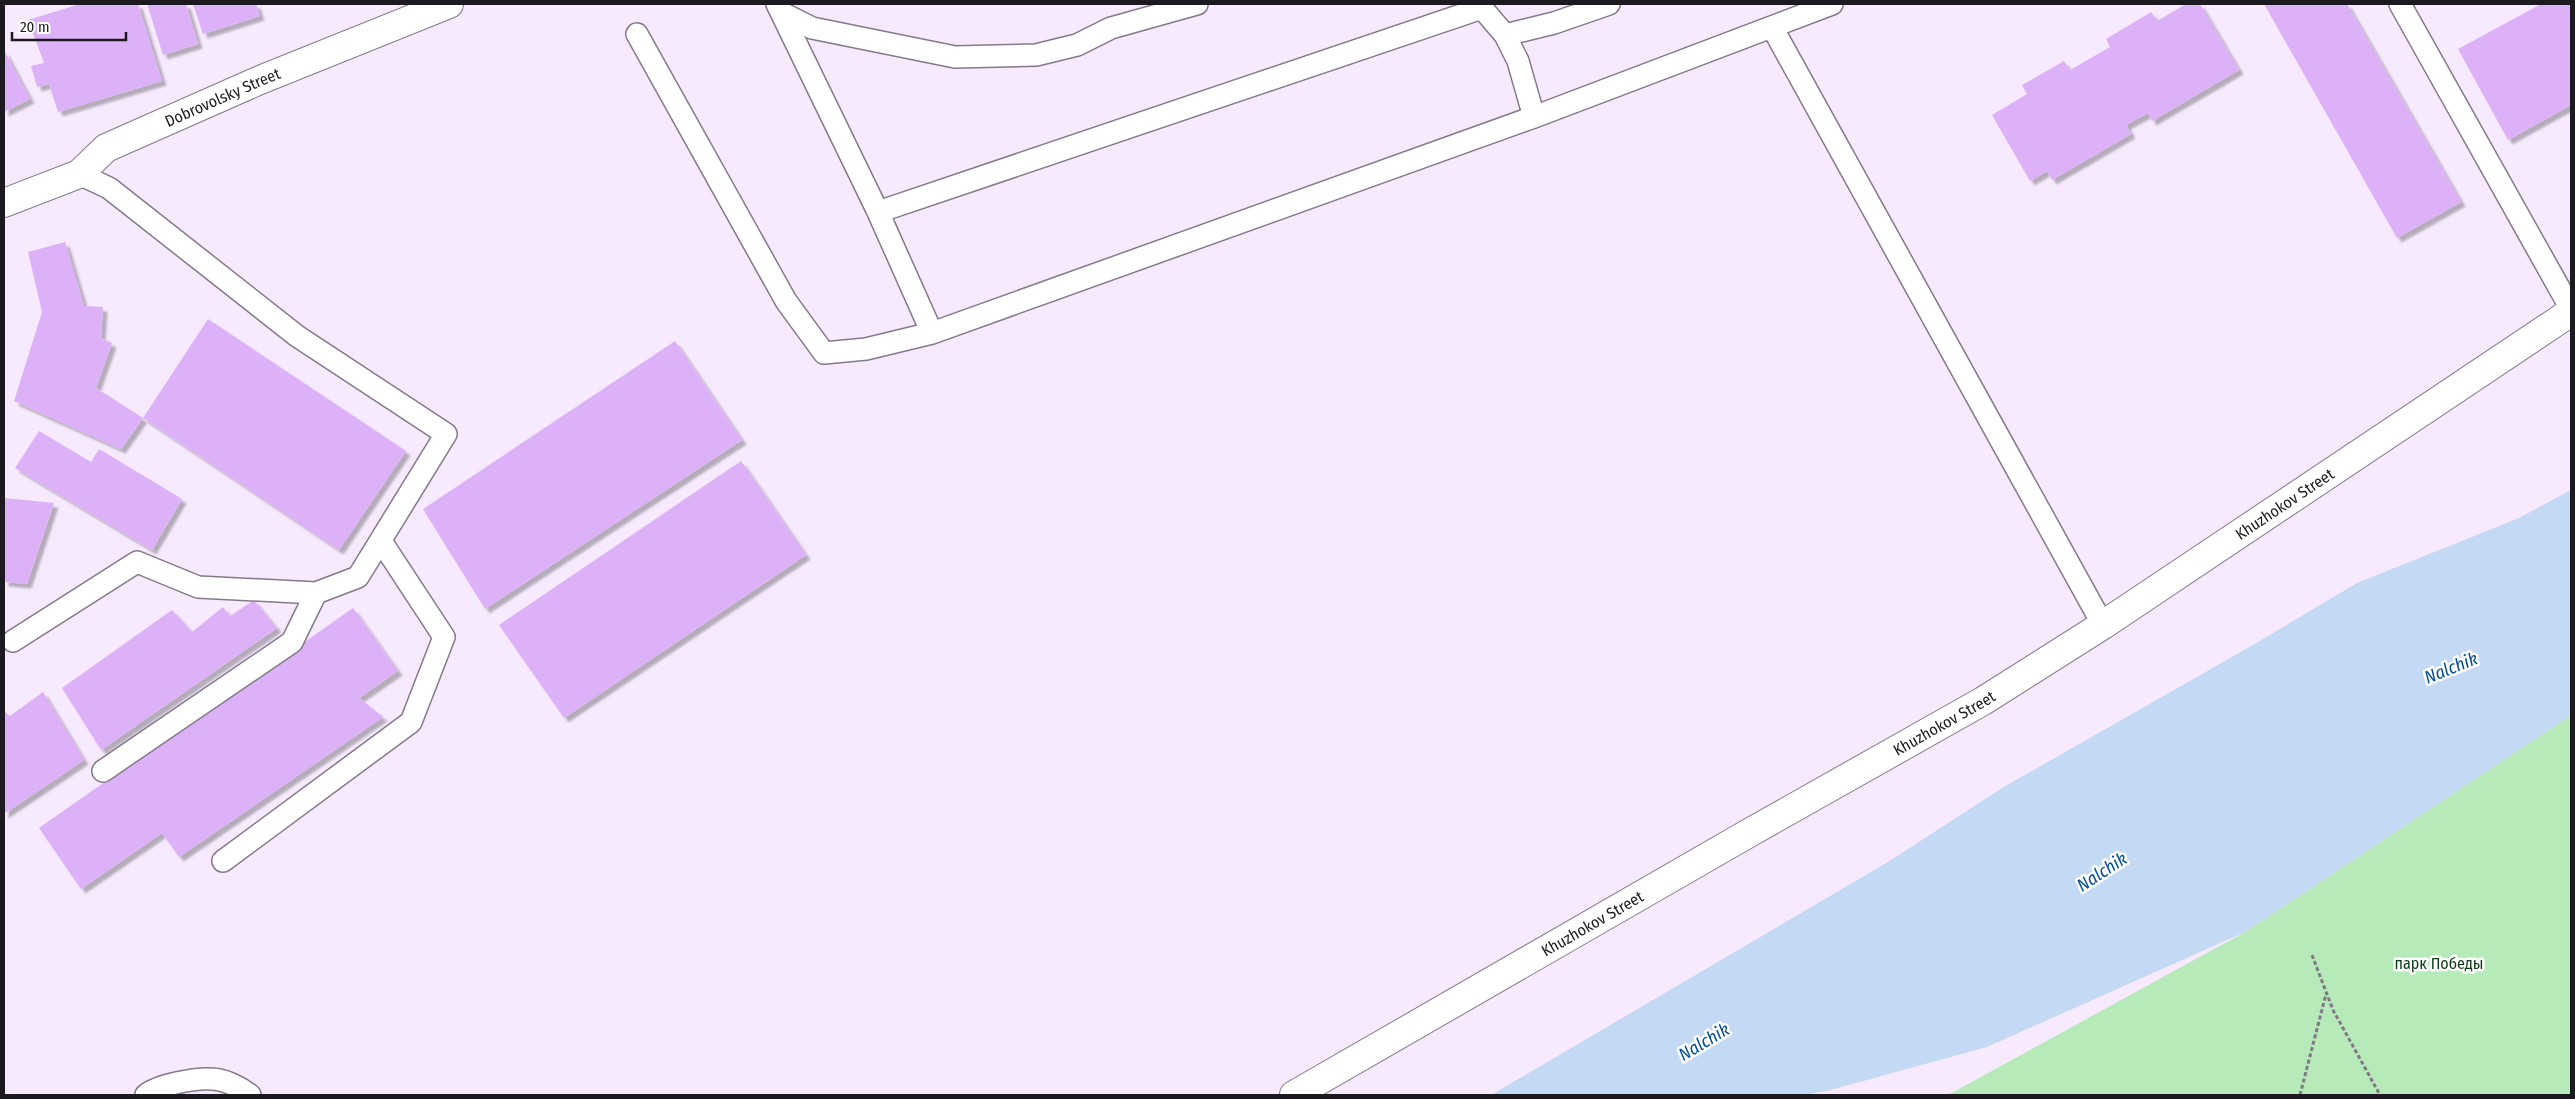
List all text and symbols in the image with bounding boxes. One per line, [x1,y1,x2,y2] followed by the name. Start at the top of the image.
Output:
[12,10,126,42] scale bar
[20,18,50,36] text: 20 m
[162,64,284,131] street label: Dobrovolsky Street
[2232,464,2338,544] street label: Khuzhokov Street
[2421,647,2481,689] water label: Nalchik
[1890,686,2000,760] street label: Khuzhokov Street
[2073,848,2131,896] water label: Nalchik
[1538,887,1647,961] street label: Khuzhokov Street
[2395,954,2483,973] park label: парк Победы
[1675,1018,1734,1066] water label: Nalchik

